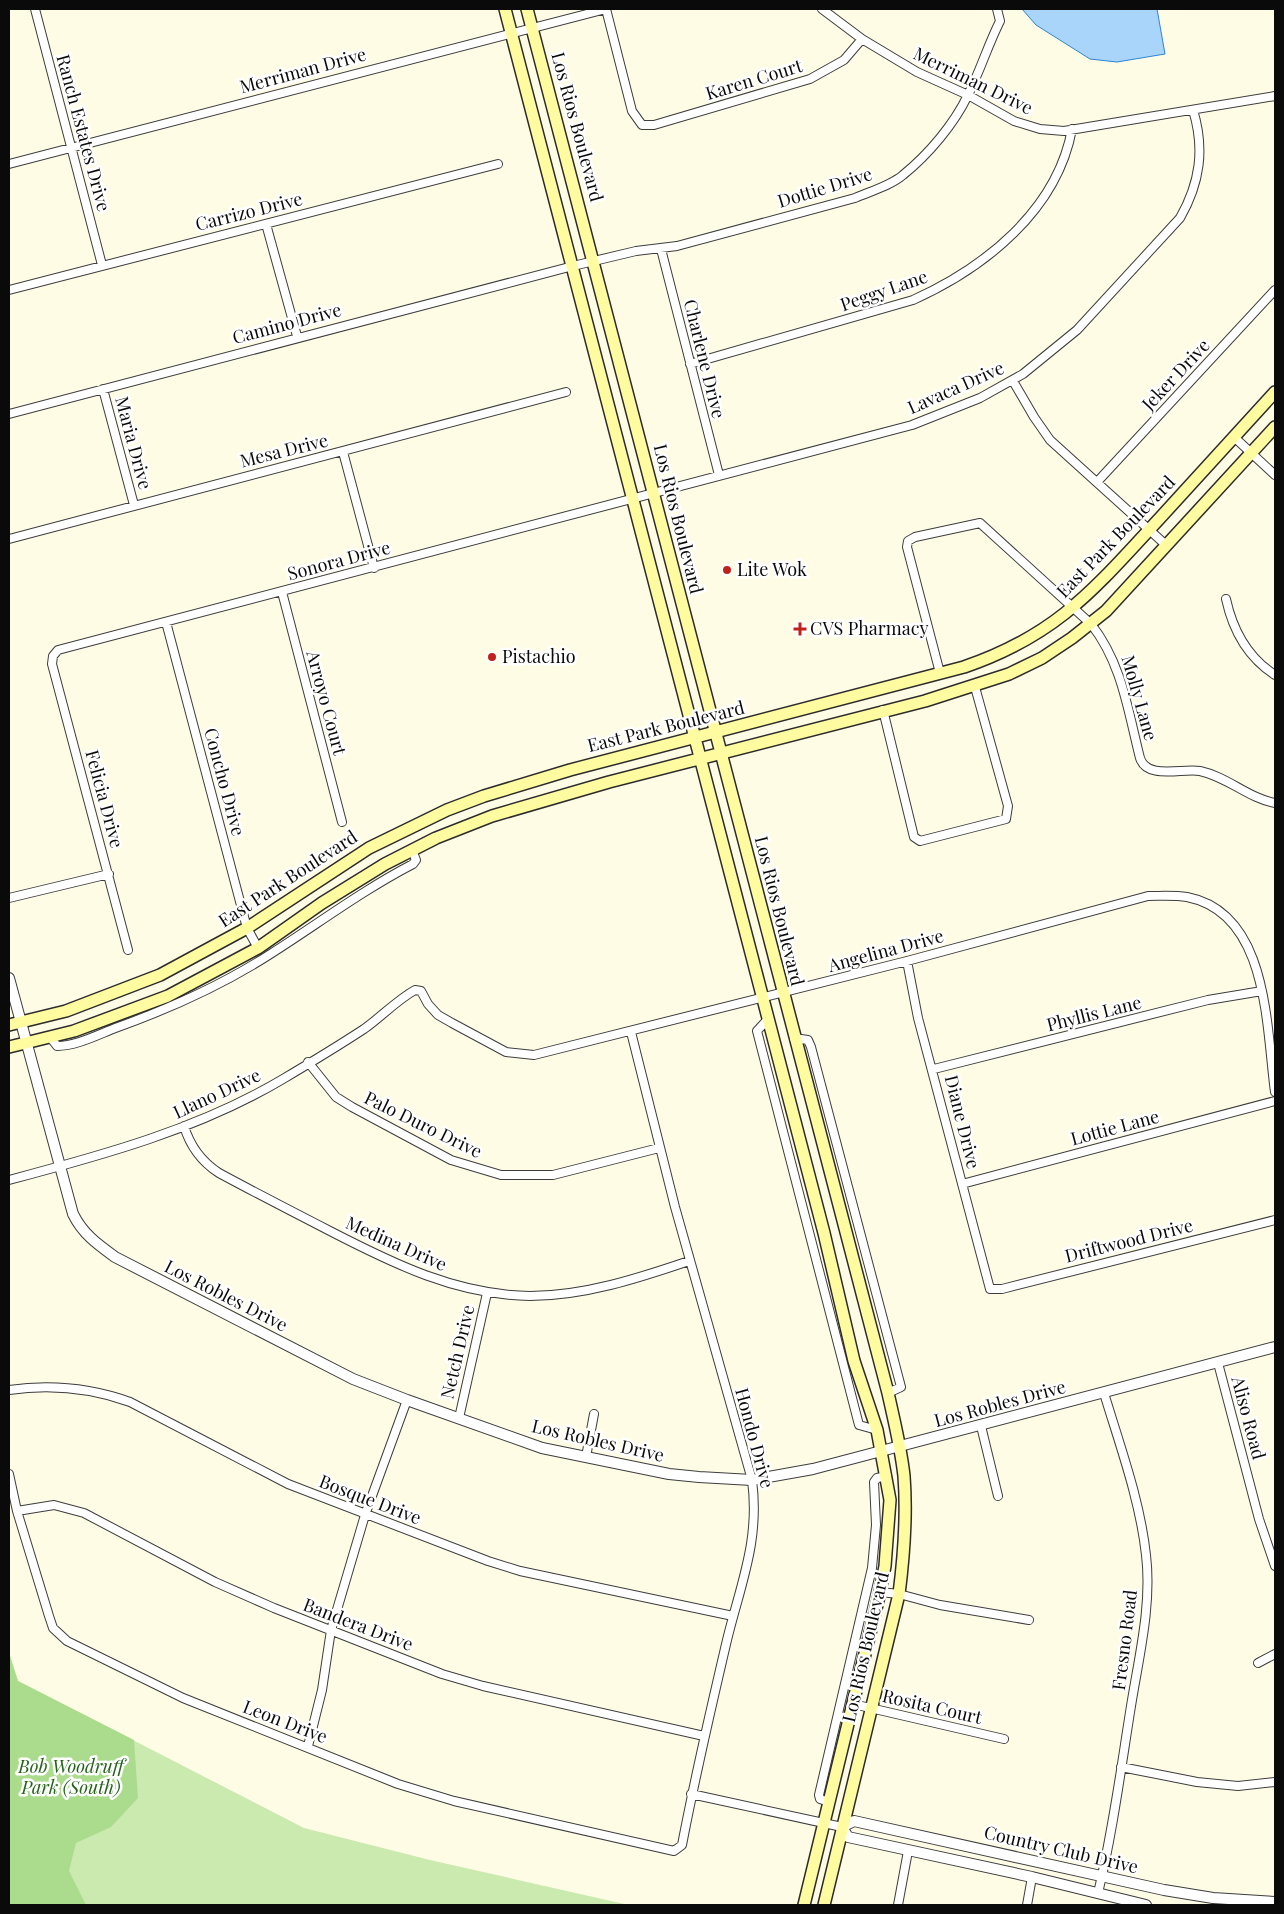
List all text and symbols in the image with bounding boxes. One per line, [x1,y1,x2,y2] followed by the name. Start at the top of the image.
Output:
[910,41,1037,119] street label: Merriman Drive
[237,42,369,98] street label: Merriman Drive
[546,49,610,205] street label: Los Rios Boulevard
[51,52,116,214] street label: Ranch Estates Drive
[702,53,806,105] street label: Karen Court
[774,161,875,213] street label: Dottie Drive
[193,186,305,236] street label: Carrizo Drive
[837,264,930,316] street label: Peggy Lane
[230,297,344,349] street label: Camino Drive
[679,297,731,421] street label: Charlene Drive
[1135,333,1215,416] street label: Jeker Drive
[904,355,1008,419] street label: Lavaca Drive
[110,394,158,492] street label: Maria Drive
[237,428,330,473] street label: Mesa Drive
[649,441,709,597] street label: Los Rios Boulevard
[1051,470,1180,603] street label: East Park Boulevard
[285,535,393,585] street label: Sonora Drive
[737,557,807,581] place label: Lite Wok
[721,564,733,576] marker: Lite Wok
[810,616,929,640] place label: CVS Pharmacy
[794,623,806,635] marker: CVS Pharmacy
[502,644,576,668] place label: Pistachio
[301,647,353,758] street label: Arroyo Court
[486,651,498,663] marker: Pistachio
[1116,652,1164,743] street label: Molly Lane
[585,695,747,757] street label: East Park Boulevard
[199,725,251,838] street label: Concho Drive
[80,747,130,850] street label: Felicia Drive
[213,824,362,932] street label: East Park Boulevard
[750,833,810,989] street label: Los Rios Boulevard
[824,923,946,977] street label: Angelina Drive
[1044,990,1144,1036] street label: Phyllis Lane
[169,1062,264,1124] street label: Llano Drive
[940,1072,986,1171] street label: Diane Drive
[361,1085,486,1163] street label: Palo Duro Drive
[1068,1104,1162,1150] street label: Lottie Lane
[342,1210,451,1276] street label: Medina Drive
[1062,1213,1195,1268] street label: Driftwood Drive
[161,1254,292,1336] street label: Los Robles Drive
[435,1302,479,1401] street label: Netch Drive
[1226,1373,1272,1462] street label: Aliso Road
[931,1374,1068,1432] street label: Los Robles Drive
[730,1385,780,1490] street label: Hondo Drive
[530,1413,667,1467] street label: Los Robles Drive
[316,1469,425,1530] street label: Bosque Drive
[836,1569,894,1724] street label: Los Rios Boulevard
[1106,1588,1142,1692] street label: Fresno Road
[300,1592,417,1656] street label: Bandera Drive
[880,1683,985,1729] street label: Rosita Court
[240,1694,331,1748] street label: Leon Drive
[17,1754,127,1799] park label: Bob Woodruff Park (South)
[982,1820,1141,1878] street label: Country Club Drive

